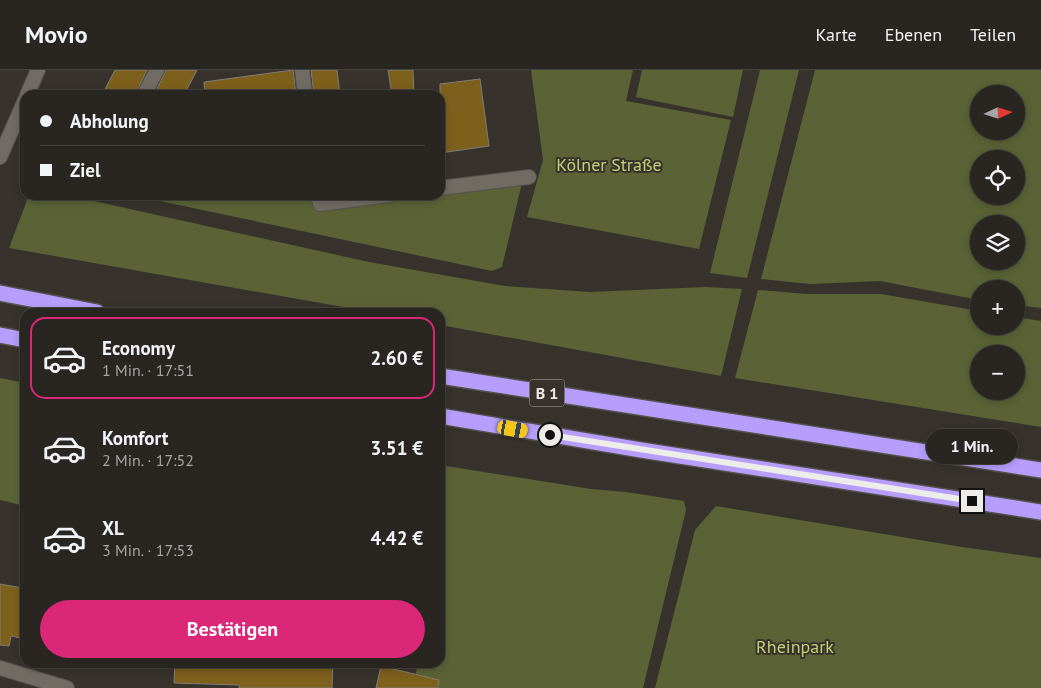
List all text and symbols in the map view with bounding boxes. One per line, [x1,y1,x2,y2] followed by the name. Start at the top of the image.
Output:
[25,19,88,50] text: Movio
[816,23,857,46] text: Karte
[885,23,942,46] text: Ebenen
[970,23,1016,46] text: Teilen
[970,85,1025,140] north arrow
[970,85,1025,400] map controls
[70,109,149,133] text: Abholung
[970,150,1025,205] button: locate
[556,153,662,176] park label: Kölner Straße
[70,158,101,182] text: Ziel
[970,215,1025,270] button: layers
[970,280,1025,335] button: +
[42,336,87,381] icon: car
[102,336,175,360] text: Economy
[970,345,1025,400] button: −
[370,346,423,370] text: 2.60 €
[102,360,194,380] text: 1 Min. · 17:51
[530,379,564,406] road number: B 1
[496,419,529,439] car
[539,424,561,446] route start
[42,426,87,471] icon: car
[102,426,168,450] text: Komfort
[926,428,1018,464] callout: 1 Min.
[370,436,423,460] text: 3.51 €
[951,436,993,456] text: 1 Min.
[102,450,194,470] text: 2 Min. · 17:52
[961,490,983,512] route end
[42,516,87,561] icon: car
[102,516,124,540] text: XL
[370,526,423,550] text: 4.42 €
[102,540,194,560] text: 3 Min. · 17:53
[40,600,425,658] button: Bestätigen
[756,635,834,658] park label: Rheinpark

